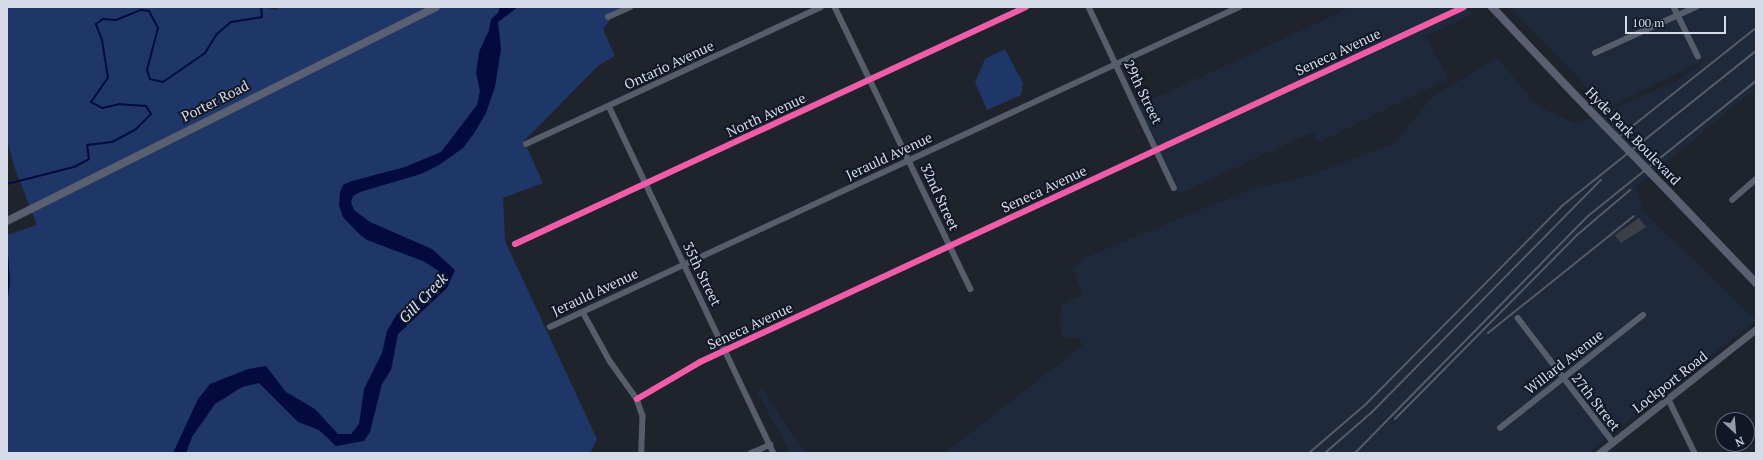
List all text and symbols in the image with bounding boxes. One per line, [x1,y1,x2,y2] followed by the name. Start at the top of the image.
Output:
[1627,8,1728,34] scale bar
[1632,15,1664,30] text: 100 m
[1292,25,1384,79] street label: Seneca Avenue
[621,37,717,93] street label: Ontario Avenue
[1120,57,1166,127] street label: 29th Street
[179,77,251,125] street label: Porter Road
[1582,84,1684,188] street label: Hyde Park Boulevard
[723,89,809,141] street label: North Avenue
[843,129,935,183] street label: Jerauld Avenue
[917,161,963,233] street label: 32nd Street
[998,162,1090,216] street label: Seneca Avenue
[679,239,725,309] street label: 35th Street
[549,265,641,319] street label: Jerauld Avenue
[395,269,451,327] water label: Gill Creek
[704,299,796,353] street label: Seneca Avenue
[1521,326,1607,398] street label: Willard Avenue
[1629,348,1711,416] street label: Lockport Road
[1568,370,1624,434] street label: 27th Street
[1715,412,1755,452] north arrow
[1733,434,1747,450] text: N

